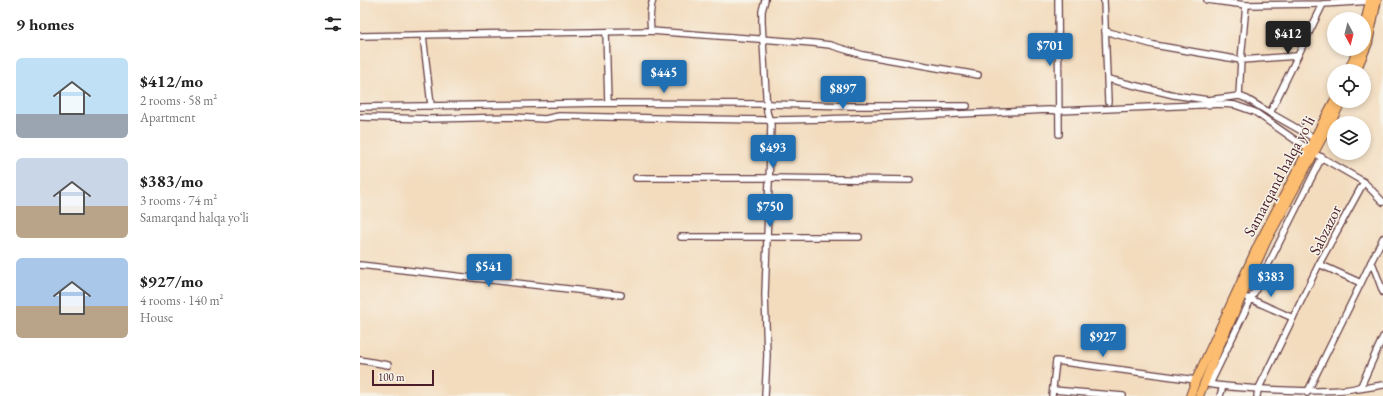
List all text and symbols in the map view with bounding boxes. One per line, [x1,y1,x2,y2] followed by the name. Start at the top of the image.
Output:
[1327,12,1371,56] north arrow
[1327,12,1371,160] map controls
[16,13,74,35] text: 9 homes
[322,13,344,35] icon: filters
[1264,21,1312,55] pin: $412
[1275,25,1301,42] text: $412
[1026,33,1074,67] pin: $701
[1037,37,1063,54] text: $701
[640,60,688,94] pin: $445
[651,64,677,81] text: $445
[1327,64,1371,108] button: locate
[140,70,203,92] text: $412/mo
[48,74,96,122] icon: home
[819,76,867,110] pin: $897
[830,80,856,97] text: $897
[140,92,217,109] text: 2 rooms · 58 m²
[140,109,195,126] text: Apartment
[1238,112,1320,240] street label: Samarqand halqa yoʻli
[1327,116,1371,160] button: layers
[749,135,797,169] pin: $493
[760,139,786,156] text: $493
[140,170,203,192] text: $383/mo
[48,174,96,222] icon: home
[140,192,217,209] text: 3 rooms · 74 m²
[746,194,794,228] pin: $750
[757,198,783,215] text: $750
[1304,201,1346,259] street label: Sabzazor
[140,209,249,226] text: Samarqand halqa yoʻli
[465,254,513,288] pin: $541
[476,258,502,275] text: $541
[1247,264,1295,298] pin: $383
[1258,268,1284,285] text: $383
[140,270,203,292] text: $927/mo
[48,274,96,322] icon: home
[140,292,224,309] text: 4 rooms · 140 m²
[140,309,173,326] text: House
[1079,324,1127,358] pin: $927
[1090,328,1116,345] text: $927
[372,368,434,387] scale bar
[378,370,405,384] text: 100 m

